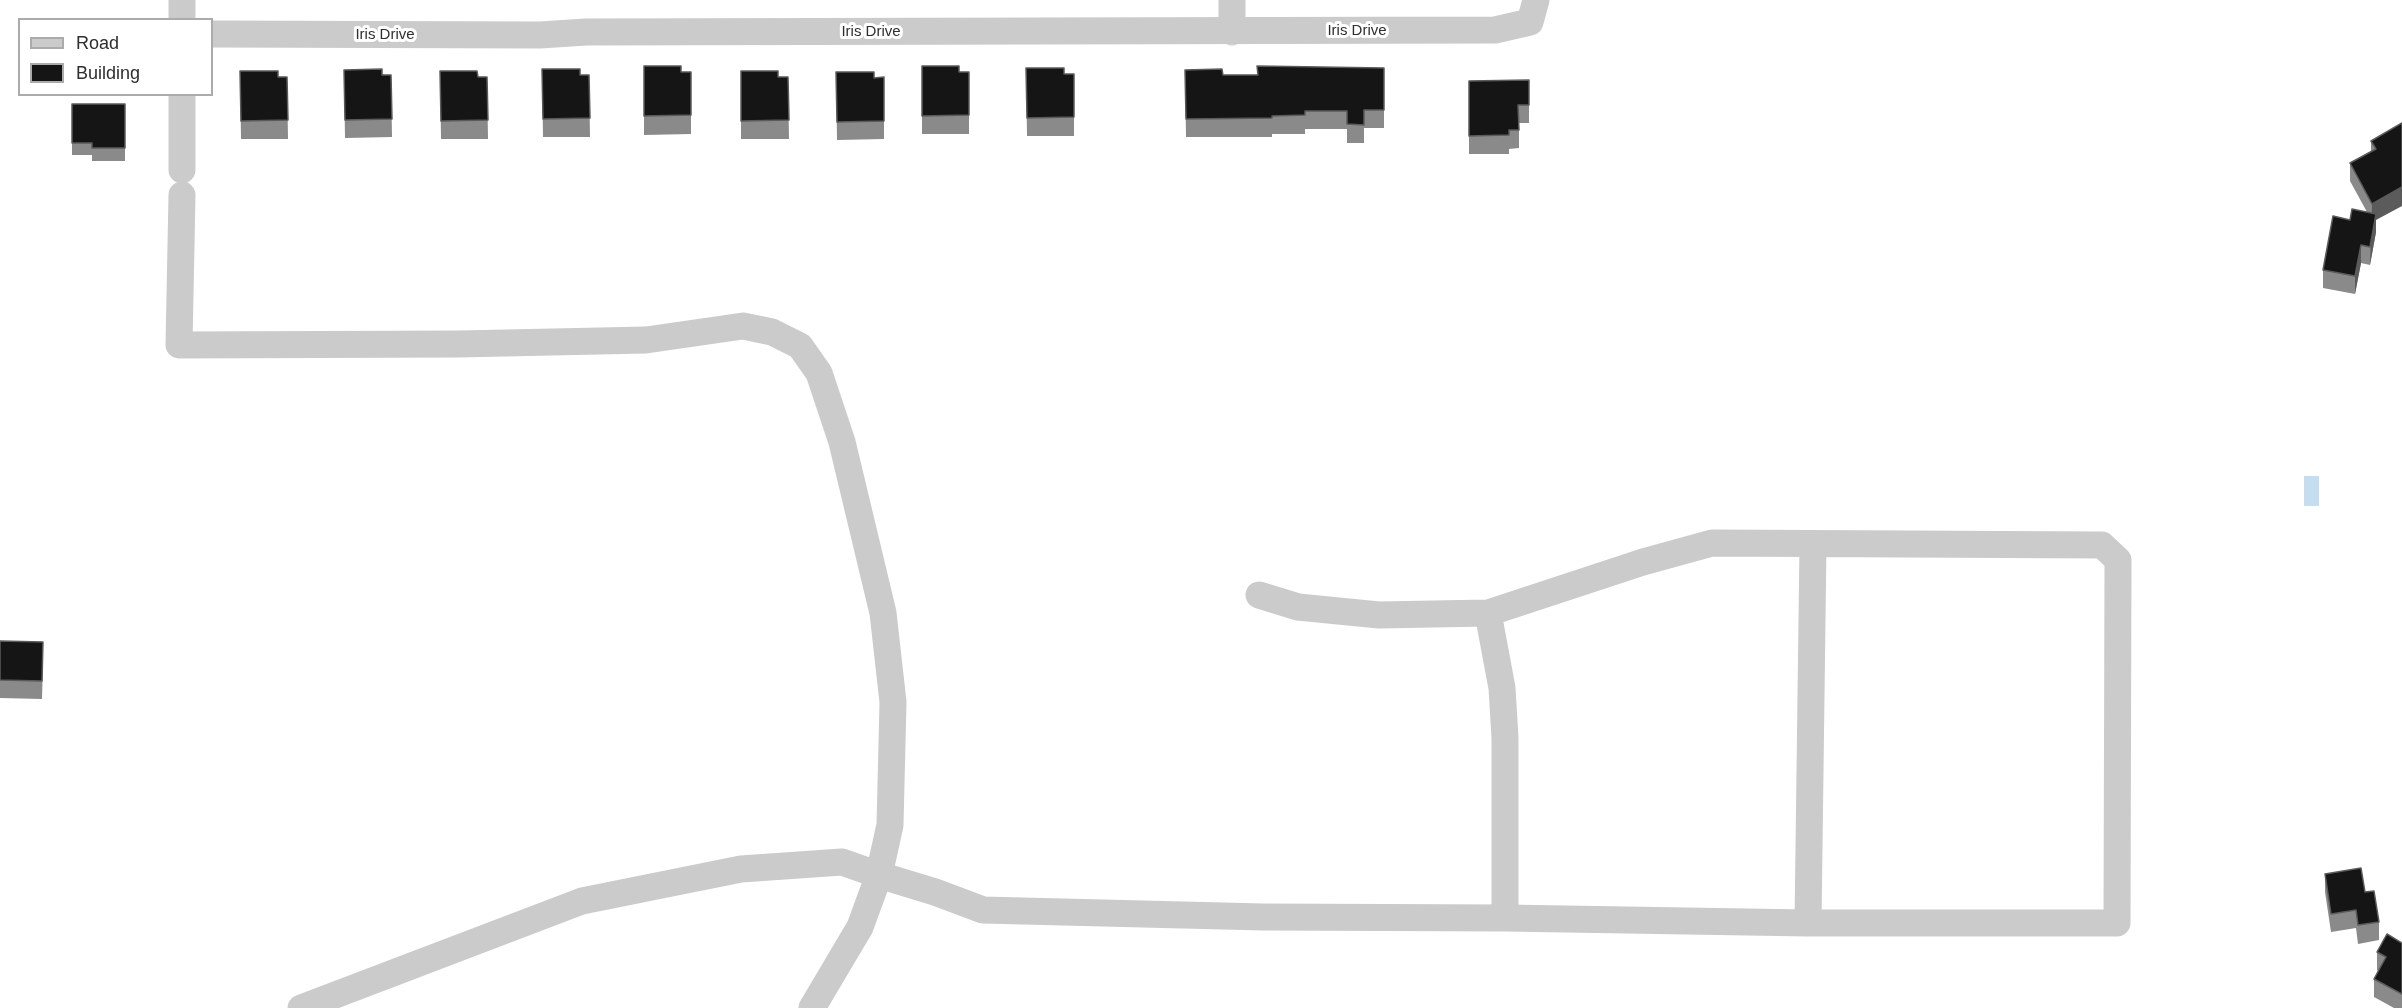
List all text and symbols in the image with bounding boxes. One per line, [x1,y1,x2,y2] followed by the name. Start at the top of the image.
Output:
[18,18,213,96] legend
[1327,22,1387,40] street label: Iris Drive
[841,23,901,41] street label: Iris Drive
[355,26,415,44] street label: Iris Drive
[76,33,119,53] text: Road
[76,63,140,83] text: Building

